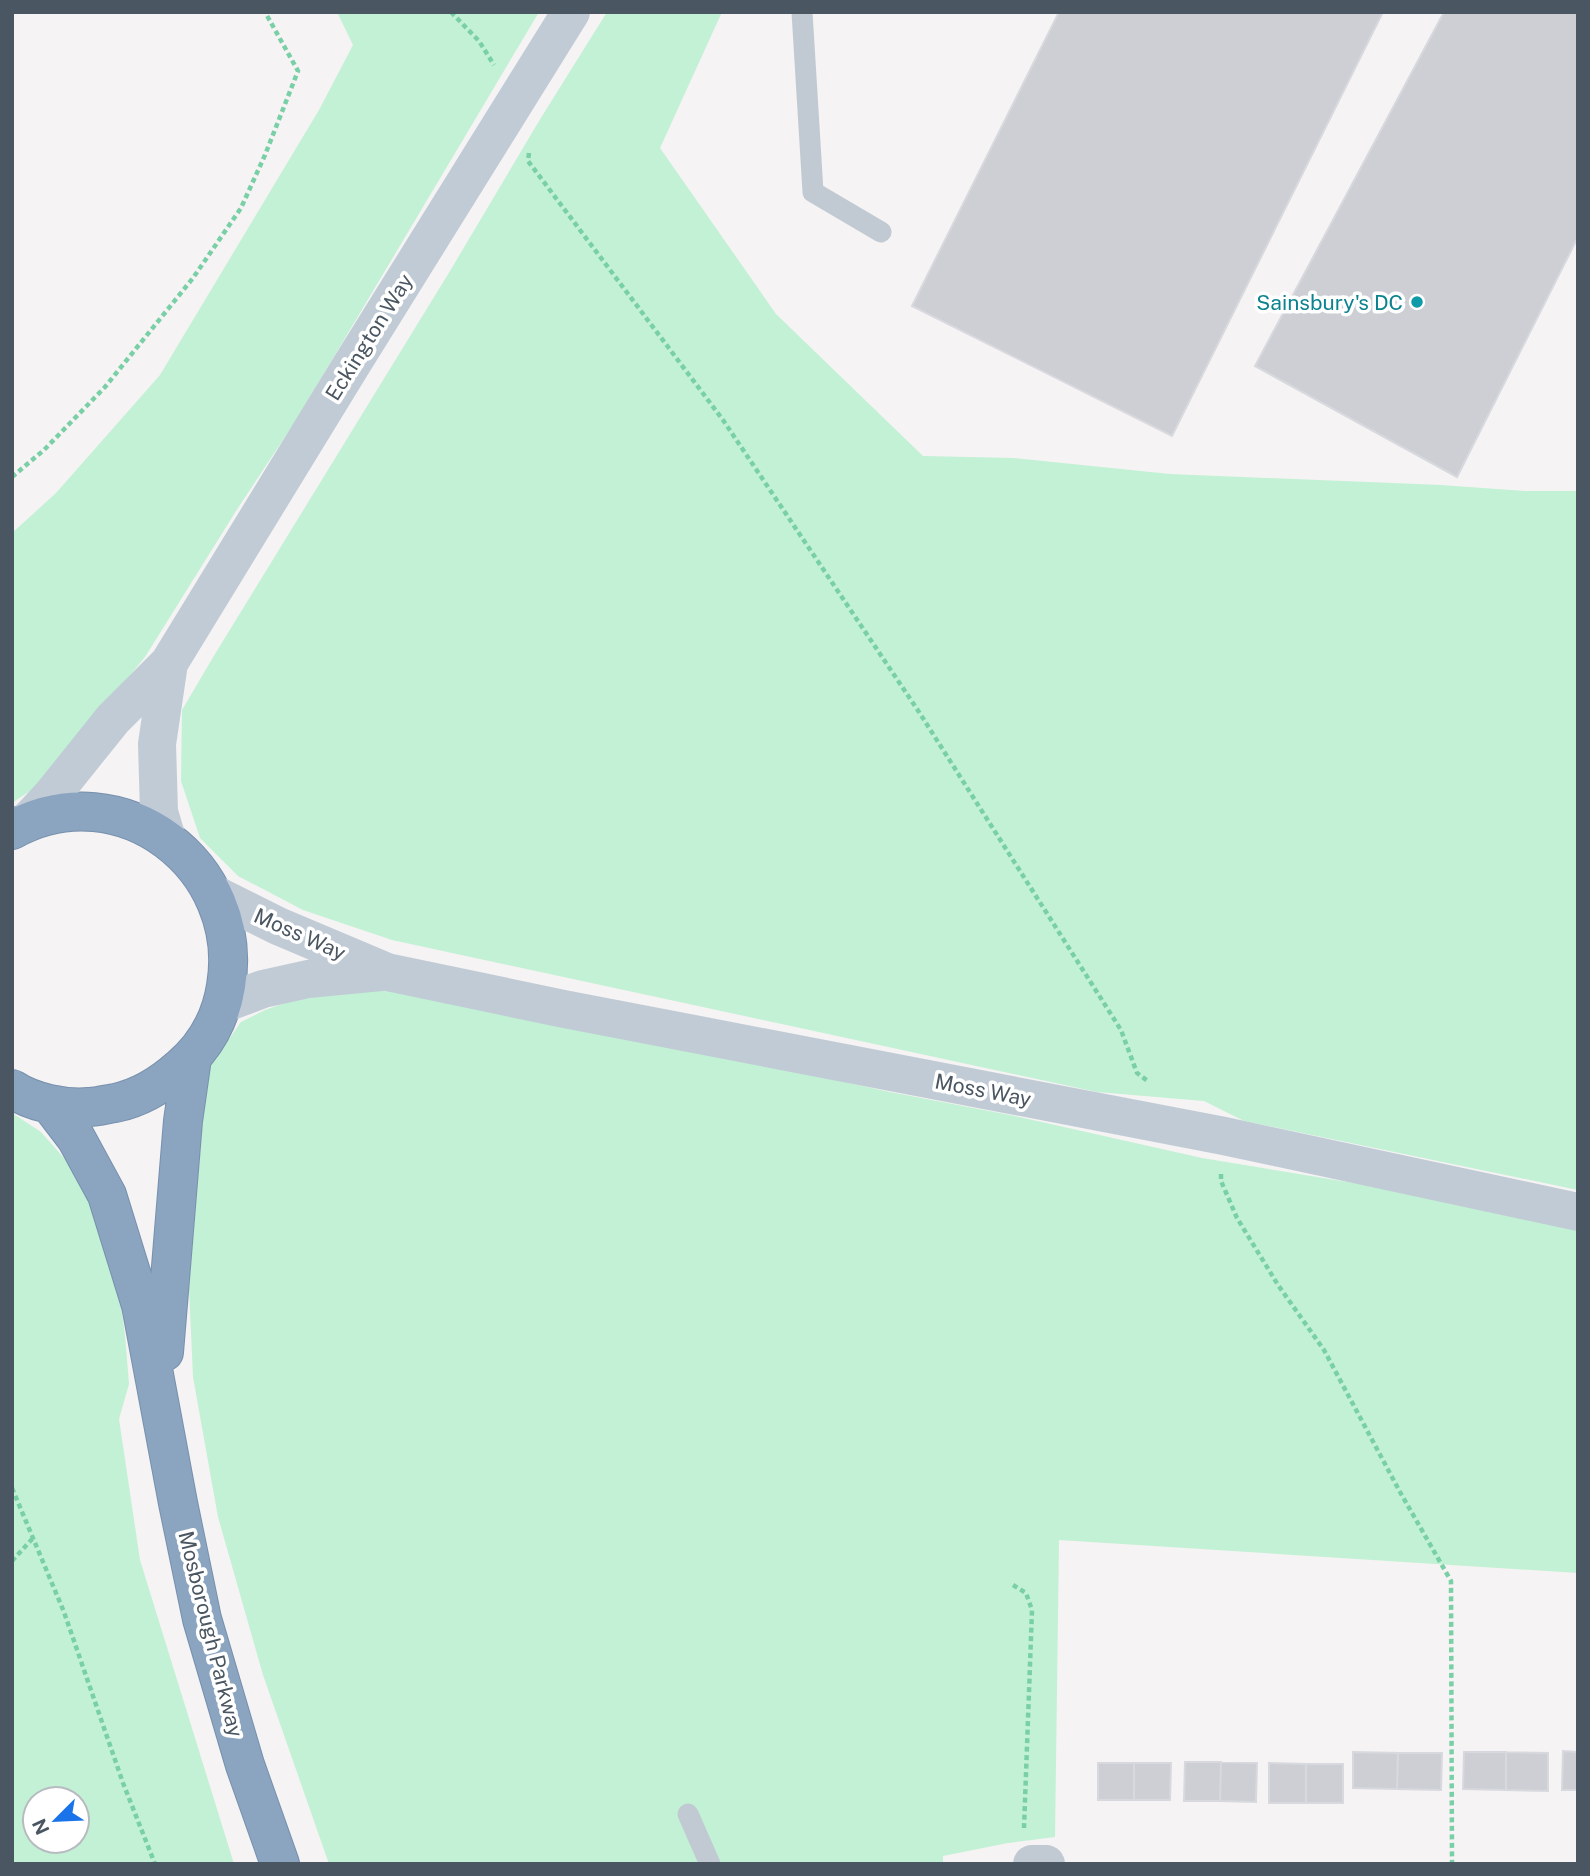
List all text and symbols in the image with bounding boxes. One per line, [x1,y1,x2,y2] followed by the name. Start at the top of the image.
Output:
[320,269,418,405] street label: Eckington Way
[1256,290,1403,315] place label: Sainsbury's DC
[1409,294,1425,310] marker: Sainsbury's DC
[250,903,350,965] street label: Moss Way
[933,1068,1033,1112] street label: Moss Way
[173,1528,249,1740] street label: Mosborough Parkway
[21,1785,91,1855] north arrow
[27,1816,54,1838] text: N

